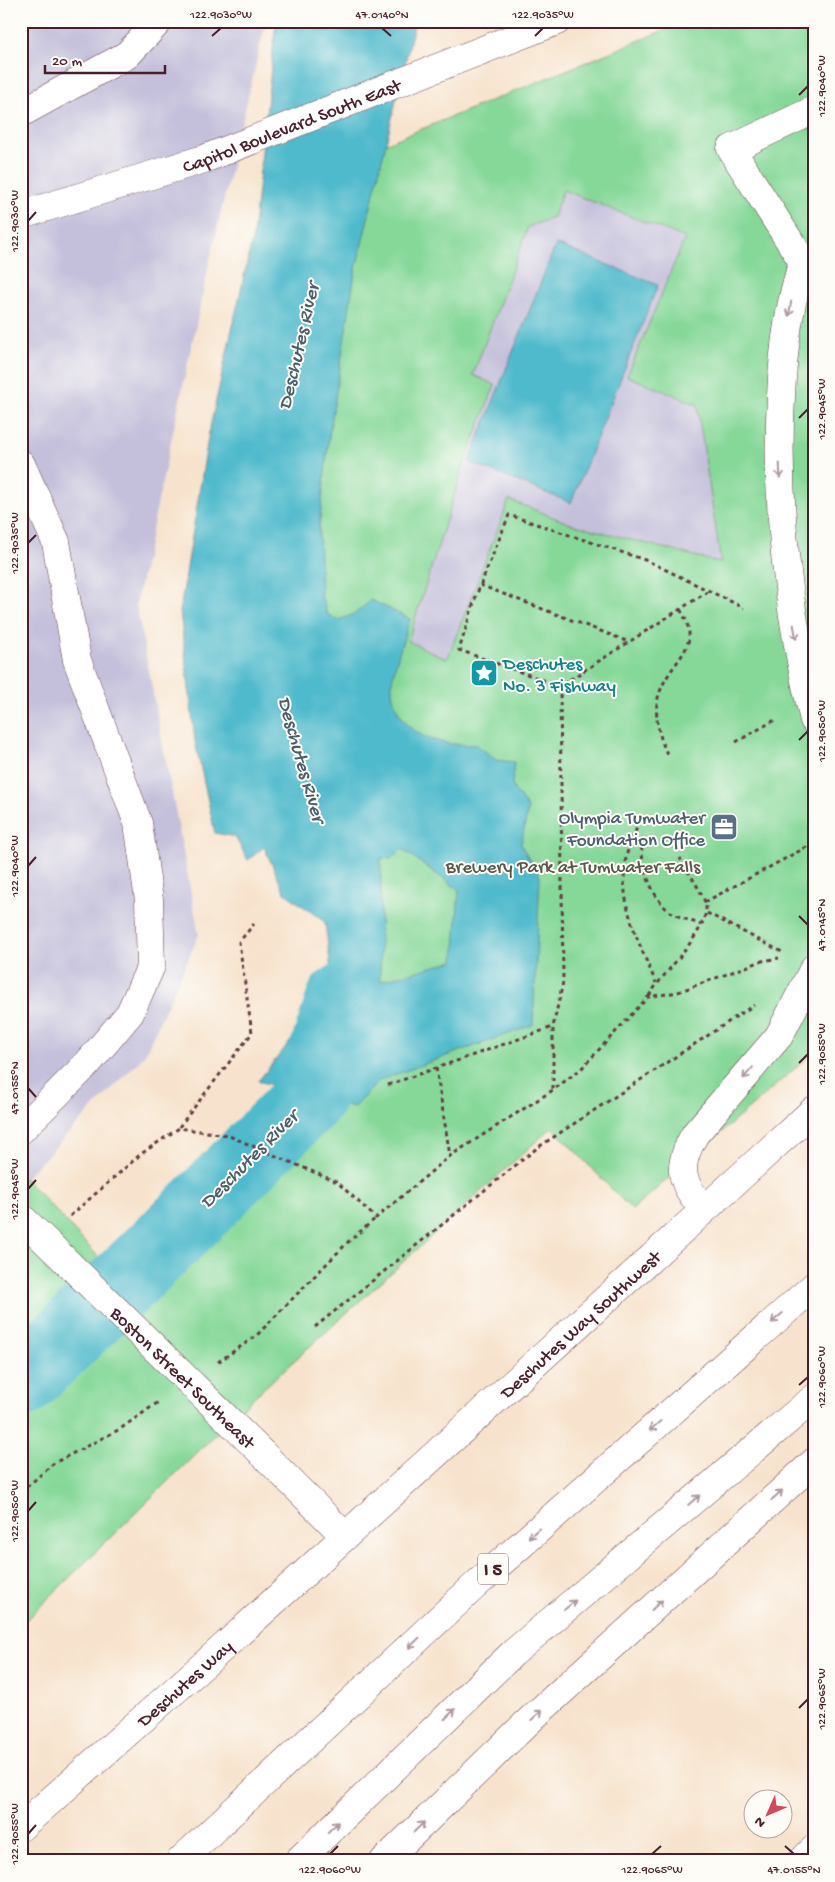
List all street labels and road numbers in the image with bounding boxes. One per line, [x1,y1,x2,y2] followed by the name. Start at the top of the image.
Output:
[180,74,407,180] street label: Capitol Boulevard South East
[495,1245,669,1406] street label: Deschutes Way Southwest
[103,1302,260,1457] street label: Boston Street Southeast
[478,1554,508,1585] road number: I 5
[132,1636,239,1735] street label: Deschutes Way

